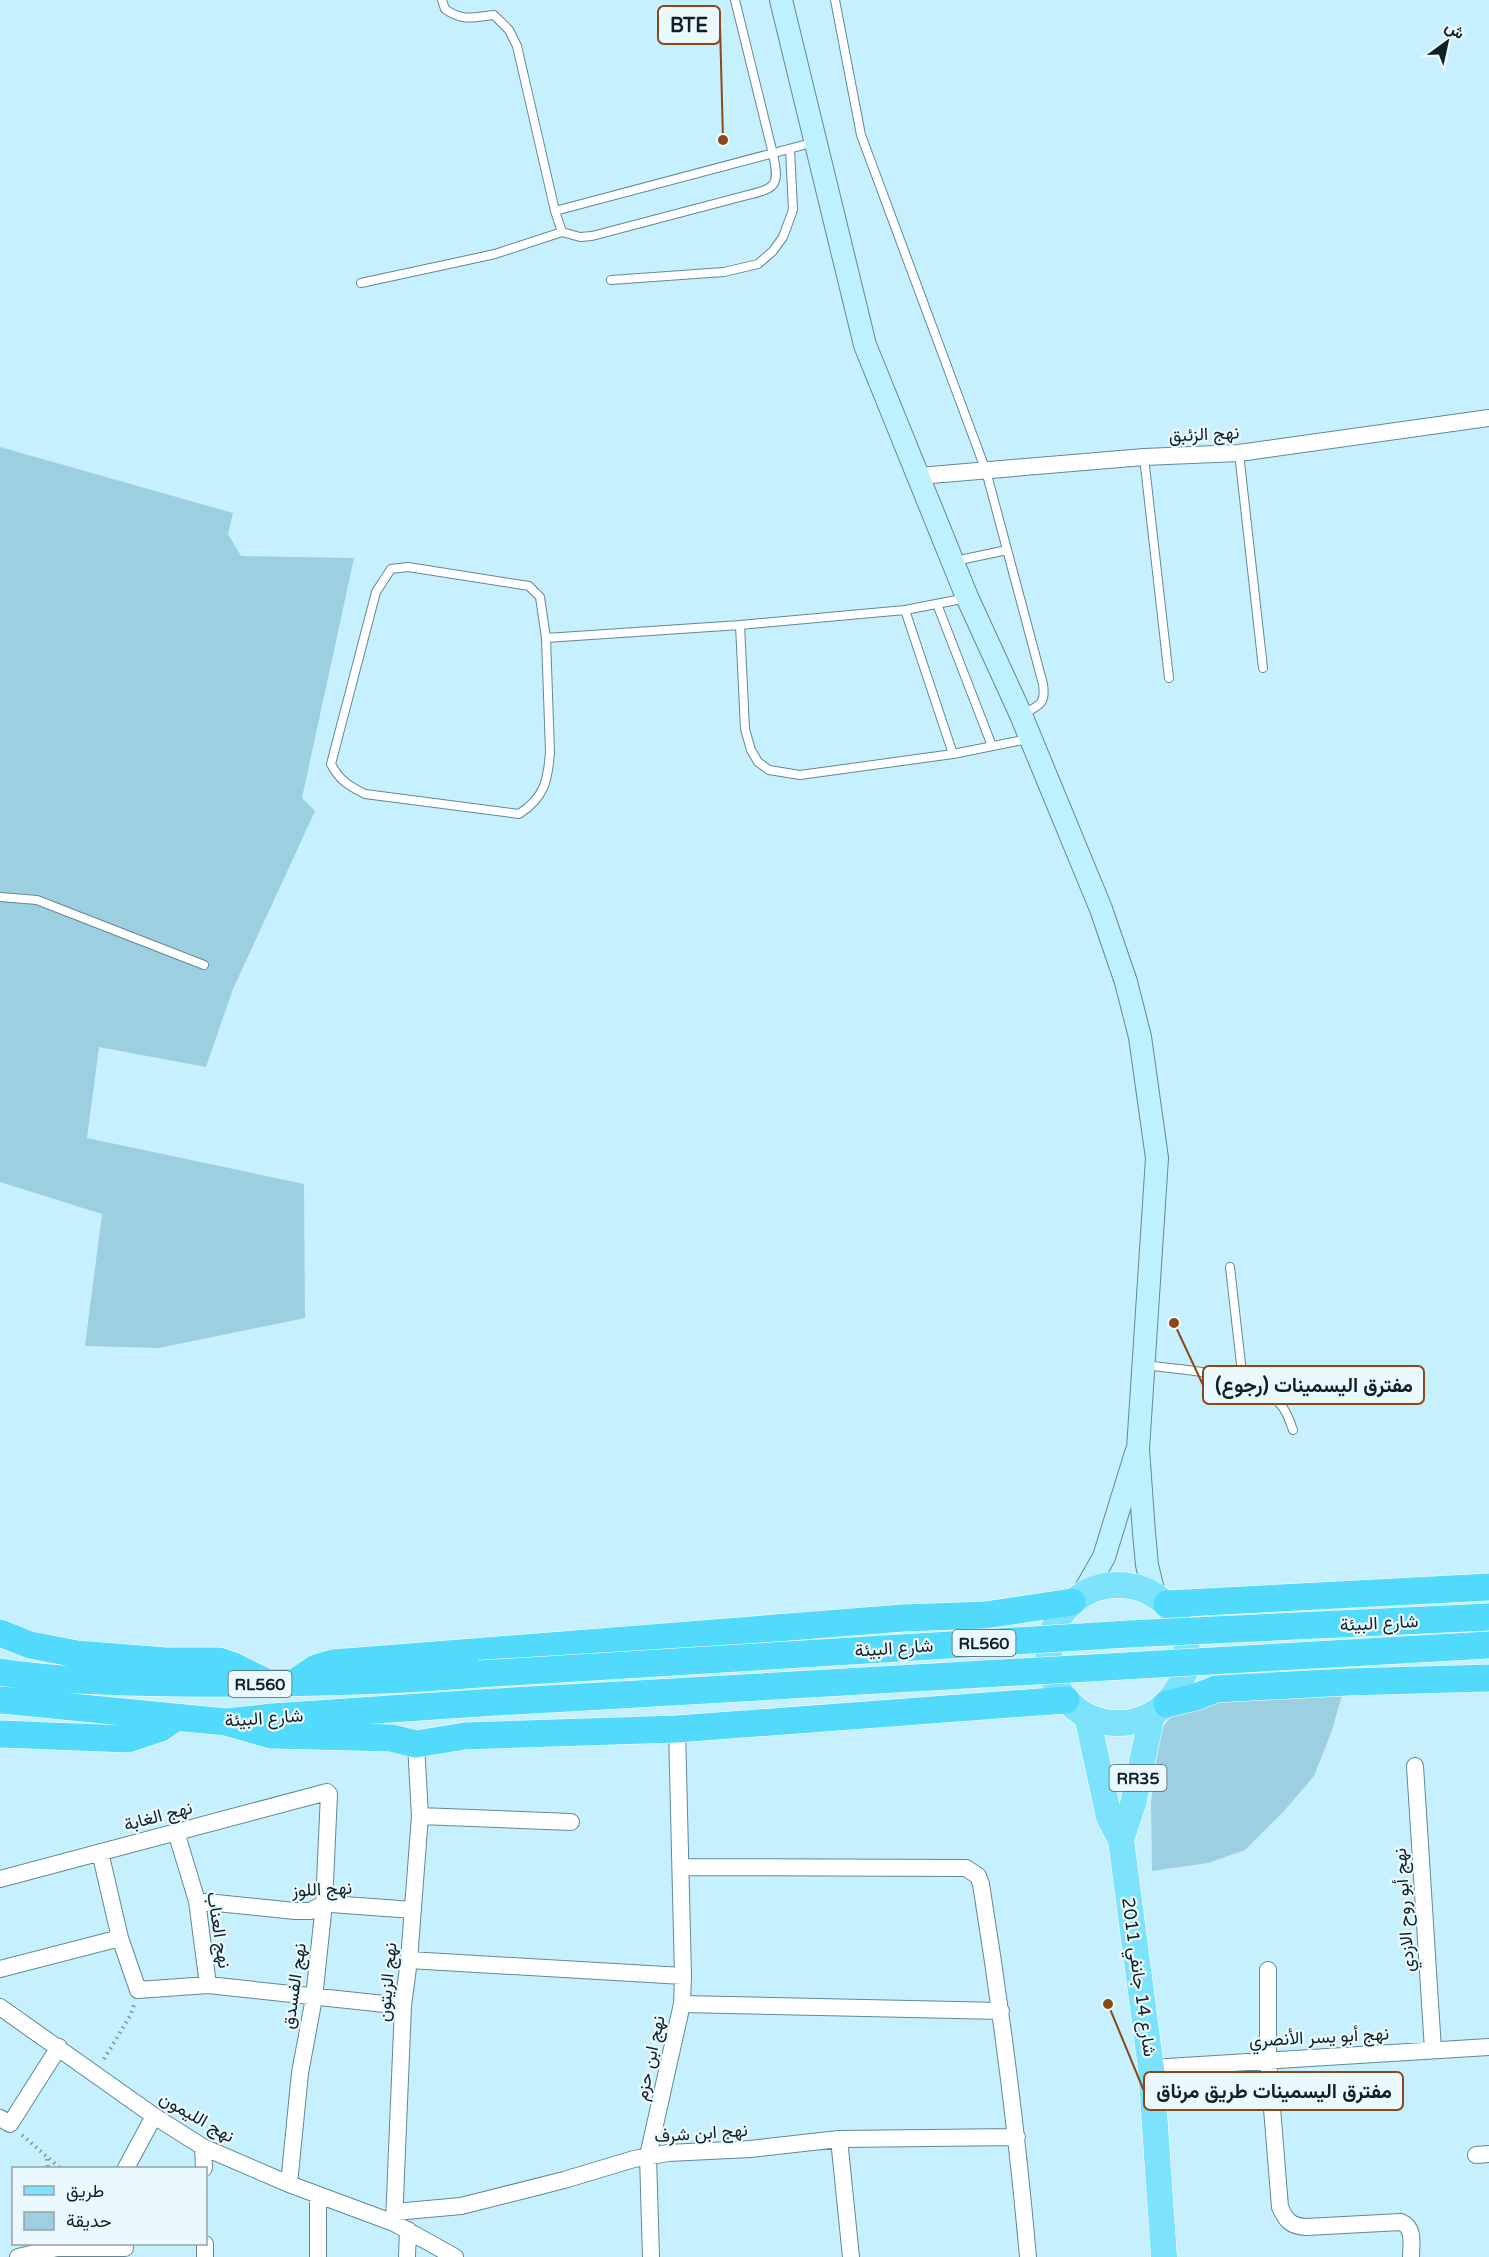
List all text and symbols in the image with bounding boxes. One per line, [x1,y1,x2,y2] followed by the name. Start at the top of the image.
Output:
[658,6,720,44] callout: BTE
[1417,12,1477,72] north arrow
[670,14,708,38] text: BTE
[1441,17,1468,44] text: ش
[1168,421,1240,448] street label: نهج الزئبق
[1203,1366,1424,1404] callout: مفترق اليسمينات (رجوع)
[1215,1374,1413,1399] text: مفترق اليسمينات (رجوع)
[1339,1610,1419,1637] street label: شارع البيئة
[952,1630,1016,1656] road number: RL560
[854,1634,934,1663] street label: شارع البيئة
[228,1671,292,1697] road number: RL560
[224,1704,304,1733] street label: شارع البيئة
[1110,1765,1166,1791] road number: RR35
[121,1796,195,1837] street label: نهج الغابة
[1389,1847,1423,1973] street label: نهج أبو روح الازدي
[290,1876,353,1903] street label: نهج اللوز
[201,1890,236,1970] street label: نهج العناب
[1113,1896,1161,2059] street label: شارع 14 جانفي 2011
[373,1941,402,2023] street label: نهج الزيتون
[277,1942,312,2031] street label: نهج الفسدق
[630,2013,671,2103] street label: نهج ابن حزم
[1248,2022,1390,2056] street label: نهج أبو يسر الأنصري
[1144,2072,1403,2110] callout: مفترق اليسمينات طريق مرناق
[1156,2080,1392,2104] text: مفترق اليسمينات طريق مرناق
[155,2087,239,2148] street label: نهج الليمون
[653,2119,749,2148] street label: نهج ابن شرف
[12,2167,207,2245] legend
[66,2180,104,2202] text: طريق
[66,2210,112,2232] text: حديقة

